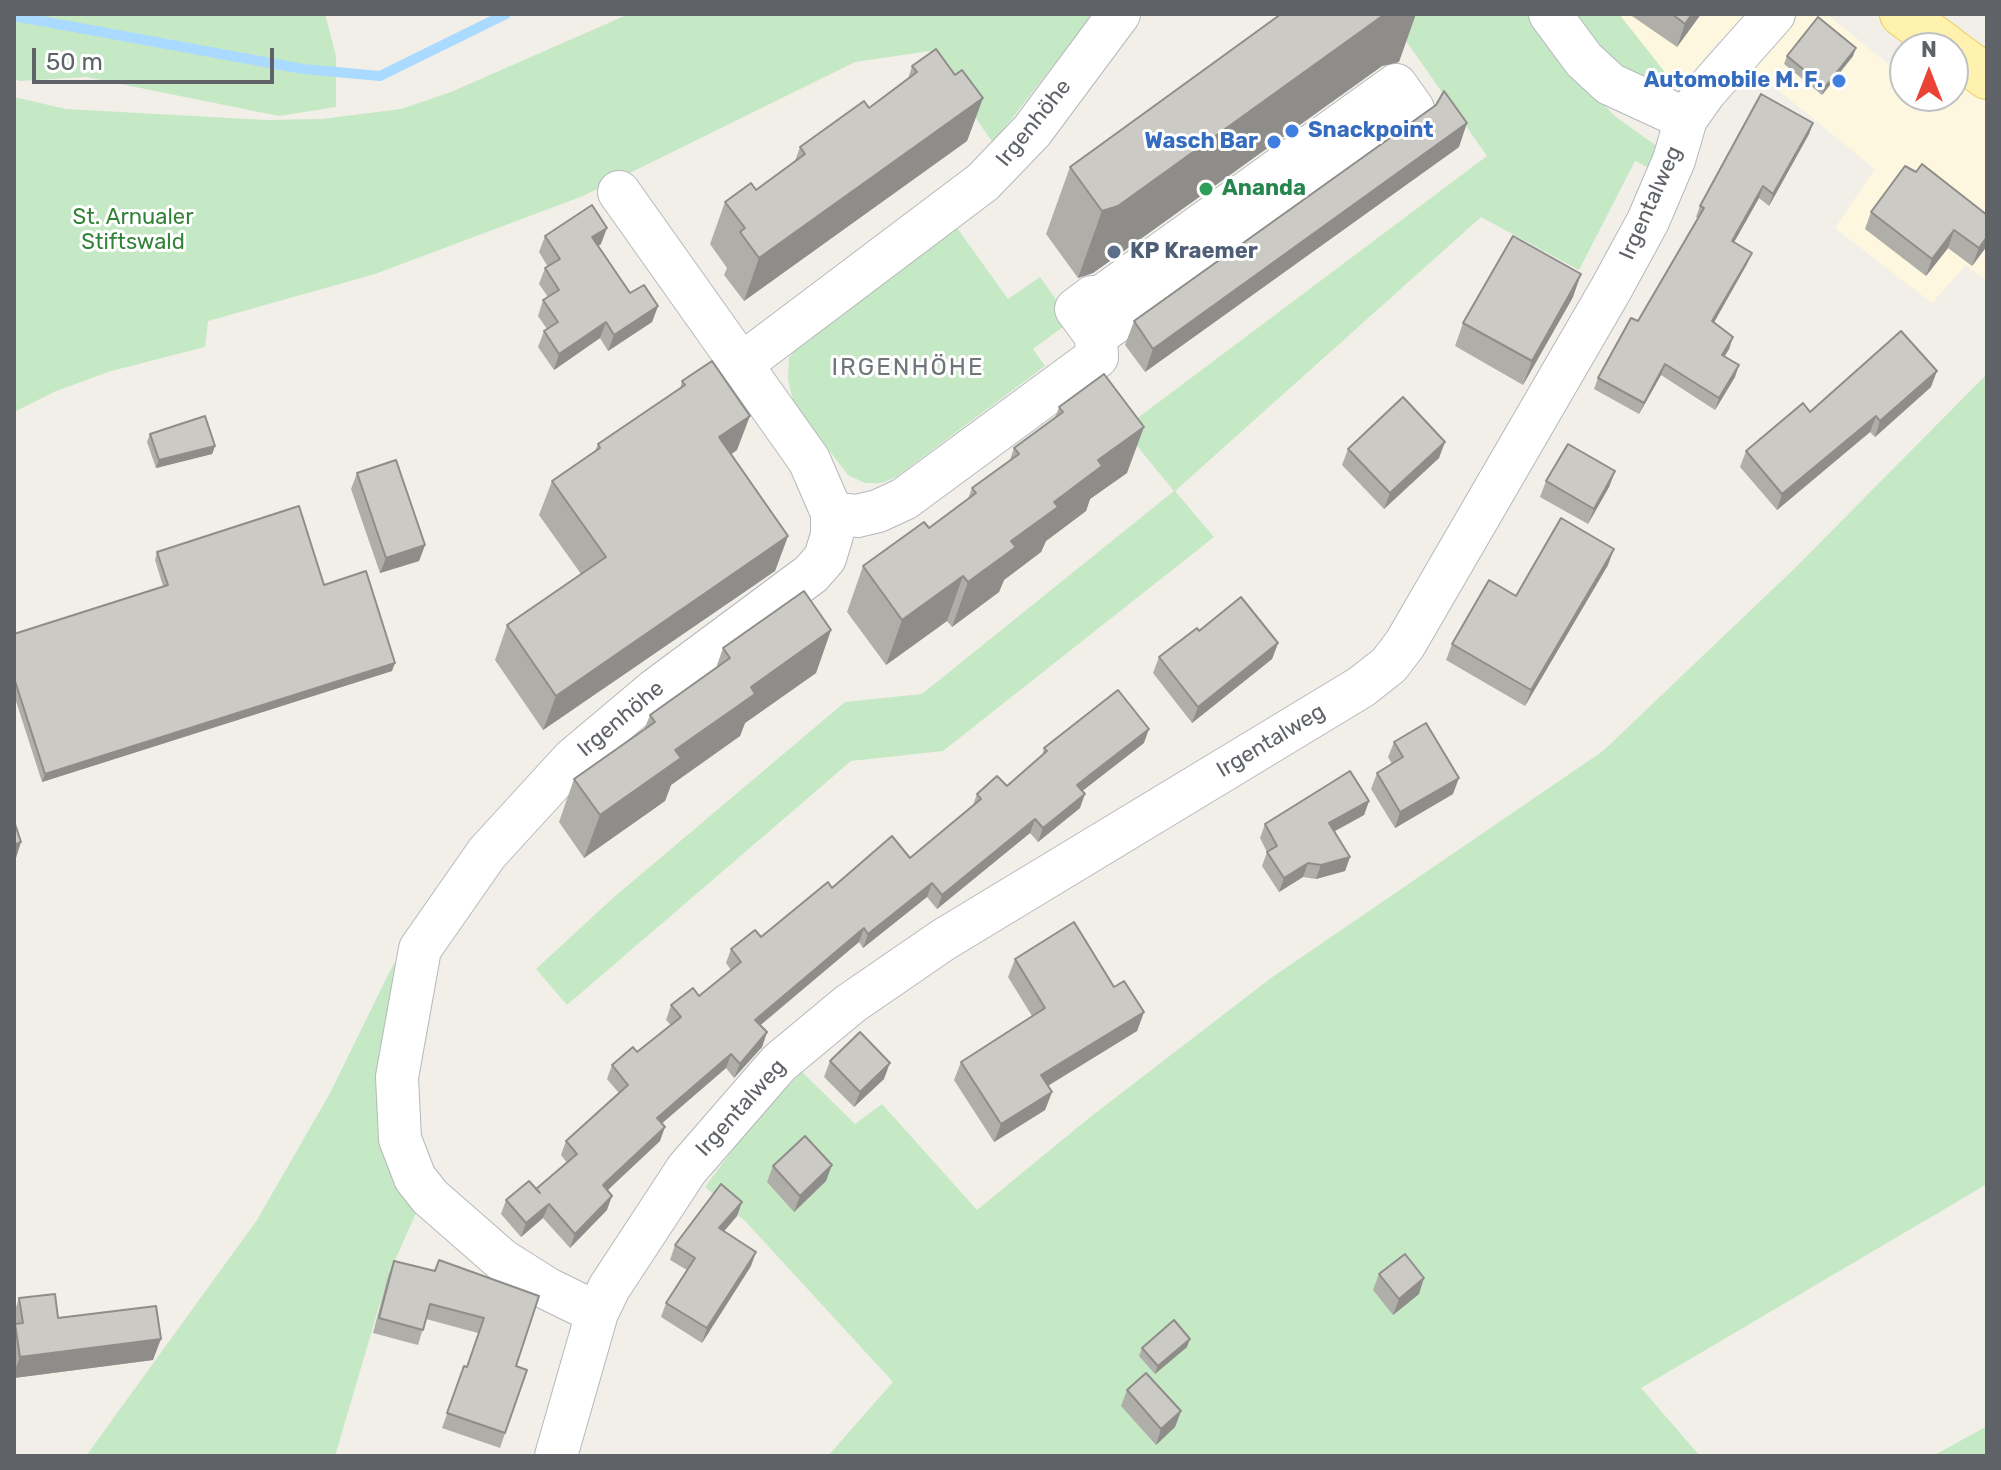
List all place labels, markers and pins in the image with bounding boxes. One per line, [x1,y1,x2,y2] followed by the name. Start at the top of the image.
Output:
[1644,68,1823,94] place label: Automobile M. F.
[1830,72,1848,90] marker: Automobile M. F.
[1308,118,1433,144] place label: Snackpoint
[1283,122,1301,140] marker: Snackpoint
[1145,129,1258,155] place label: Wasch Bar
[1265,133,1283,151] marker: Wasch Bar
[1222,176,1306,202] place label: Ananda
[1197,180,1215,198] marker: Ananda
[1130,239,1258,265] place label: KP Kraemer
[1105,243,1123,261] marker: KP Kraemer

